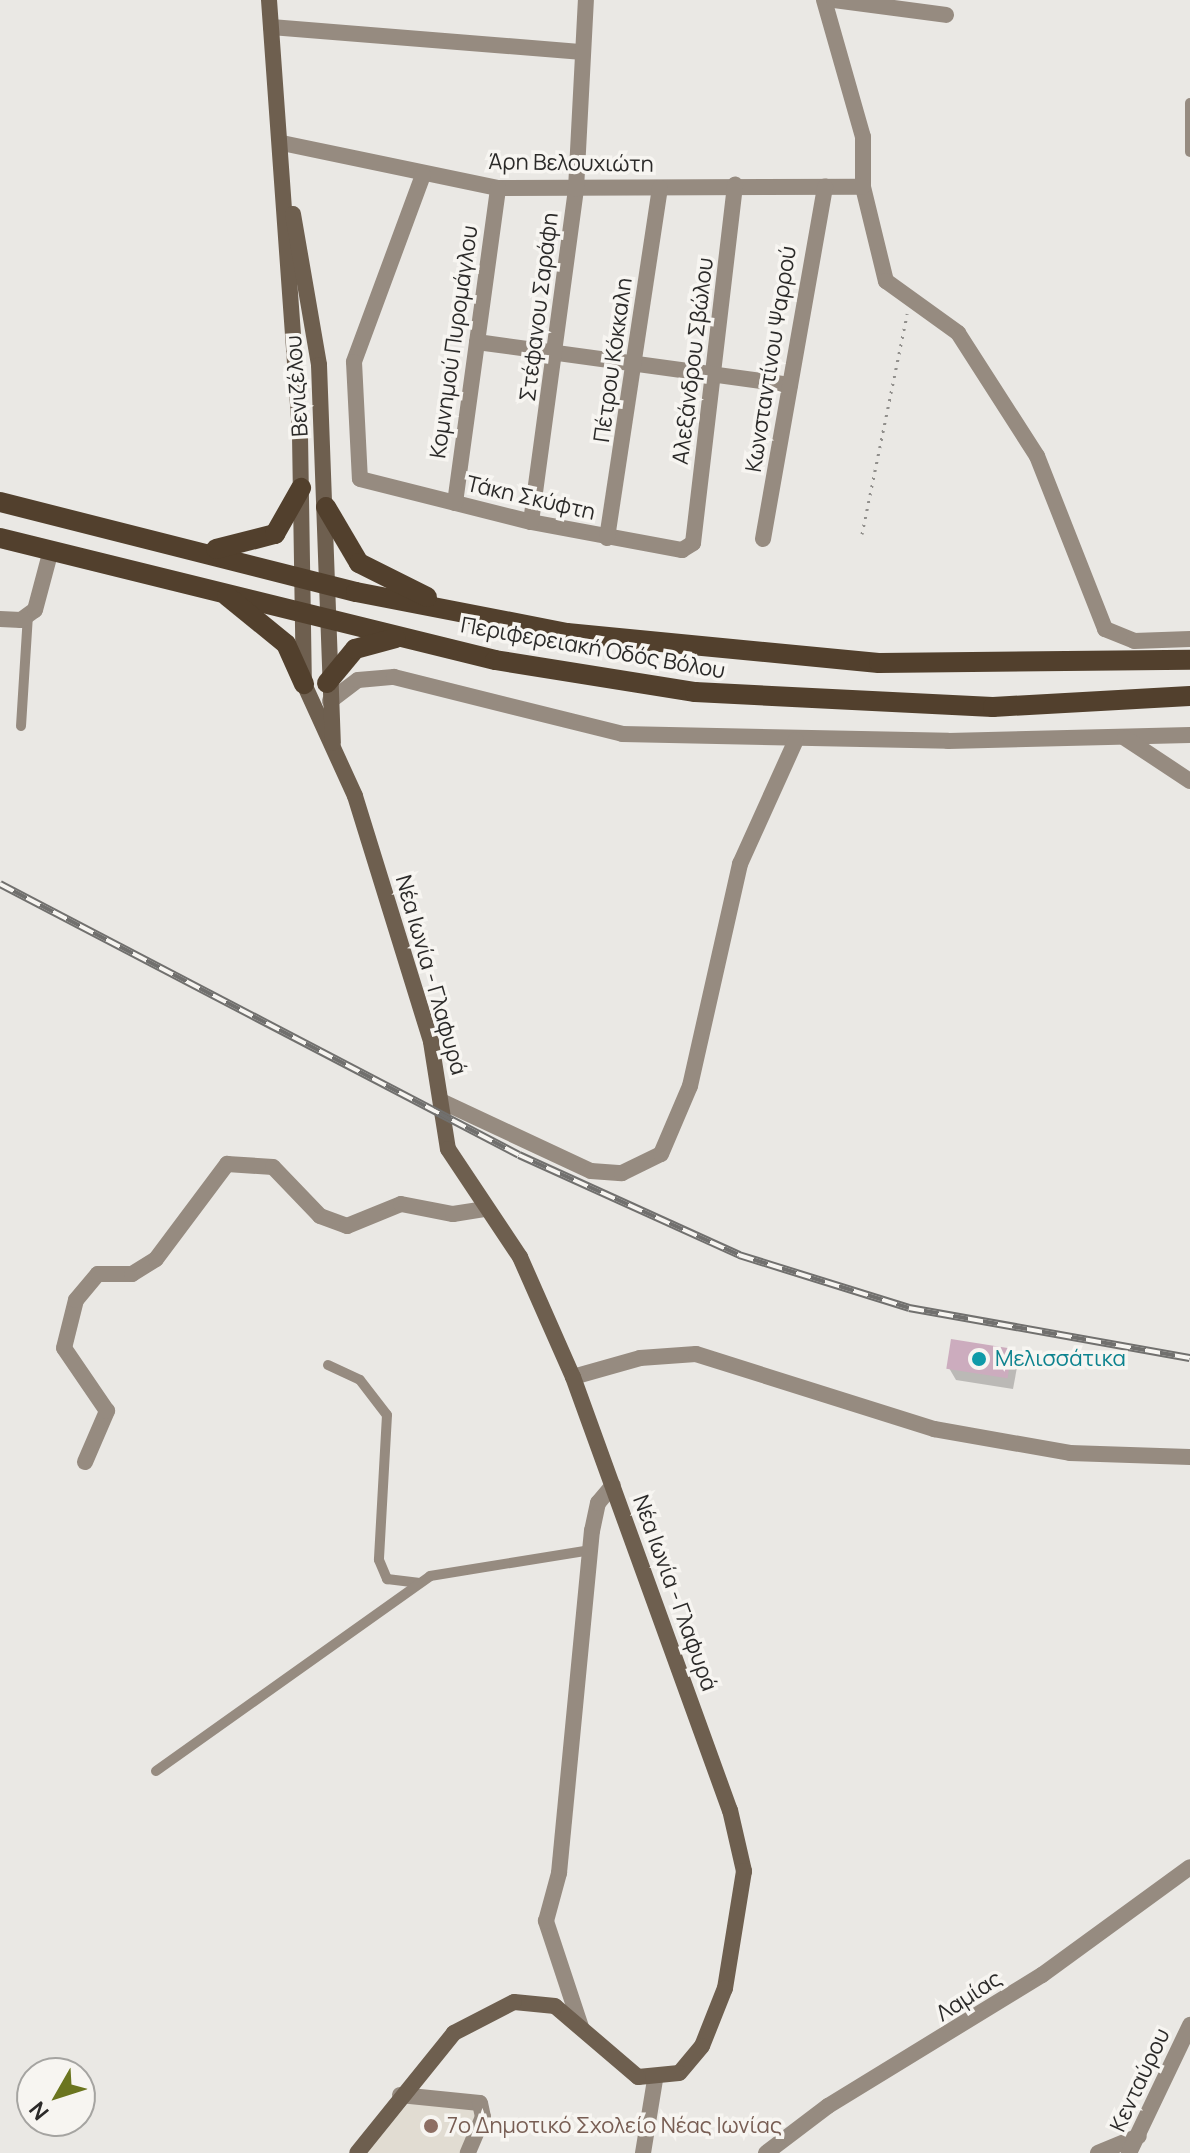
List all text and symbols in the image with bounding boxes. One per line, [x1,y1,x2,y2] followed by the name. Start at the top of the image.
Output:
[488,148,654,178] street label: Άρη Βελουχιώτη
[514,211,564,403] street label: Στέφανου Σαράφη
[425,224,483,460] street label: Κομνημού Πυρομάγλου
[740,244,802,474] street label: Κωνσταντίνου Ψαρρού
[667,256,719,466] street label: Αλεξάνδρου Σβώλου
[588,276,638,444] street label: Πέτρου Κόκκαλη
[280,334,314,438] street label: Βενιζέλου
[464,470,598,526] street label: Τάκη Σκύφτη
[459,612,727,684] street label: Περιφερειακή Οδός Βόλου
[390,872,472,1078] street label: Νέα Ιωνία - Γλαφυρά
[995,1346,1126,1372] place label: Μελισσάτικα
[970,1350,988,1368] marker: Μελισσάτικα
[627,1491,723,1695] street label: Νέα Ιωνία - Γλαφυρά
[931,1965,1007,2027] street label: Λαμίας
[1105,2024,1175,2136] street label: Κενταύρου
[16,2057,96,2137] north arrow
[22,2095,56,2126] text: N
[447,2113,782,2139] place label: 7ο Δημοτικό Σχολείο Νέας Ιωνίας
[422,2117,440,2135] marker: 7ο Δημοτικό Σχολείο Νέας Ιωνίας

